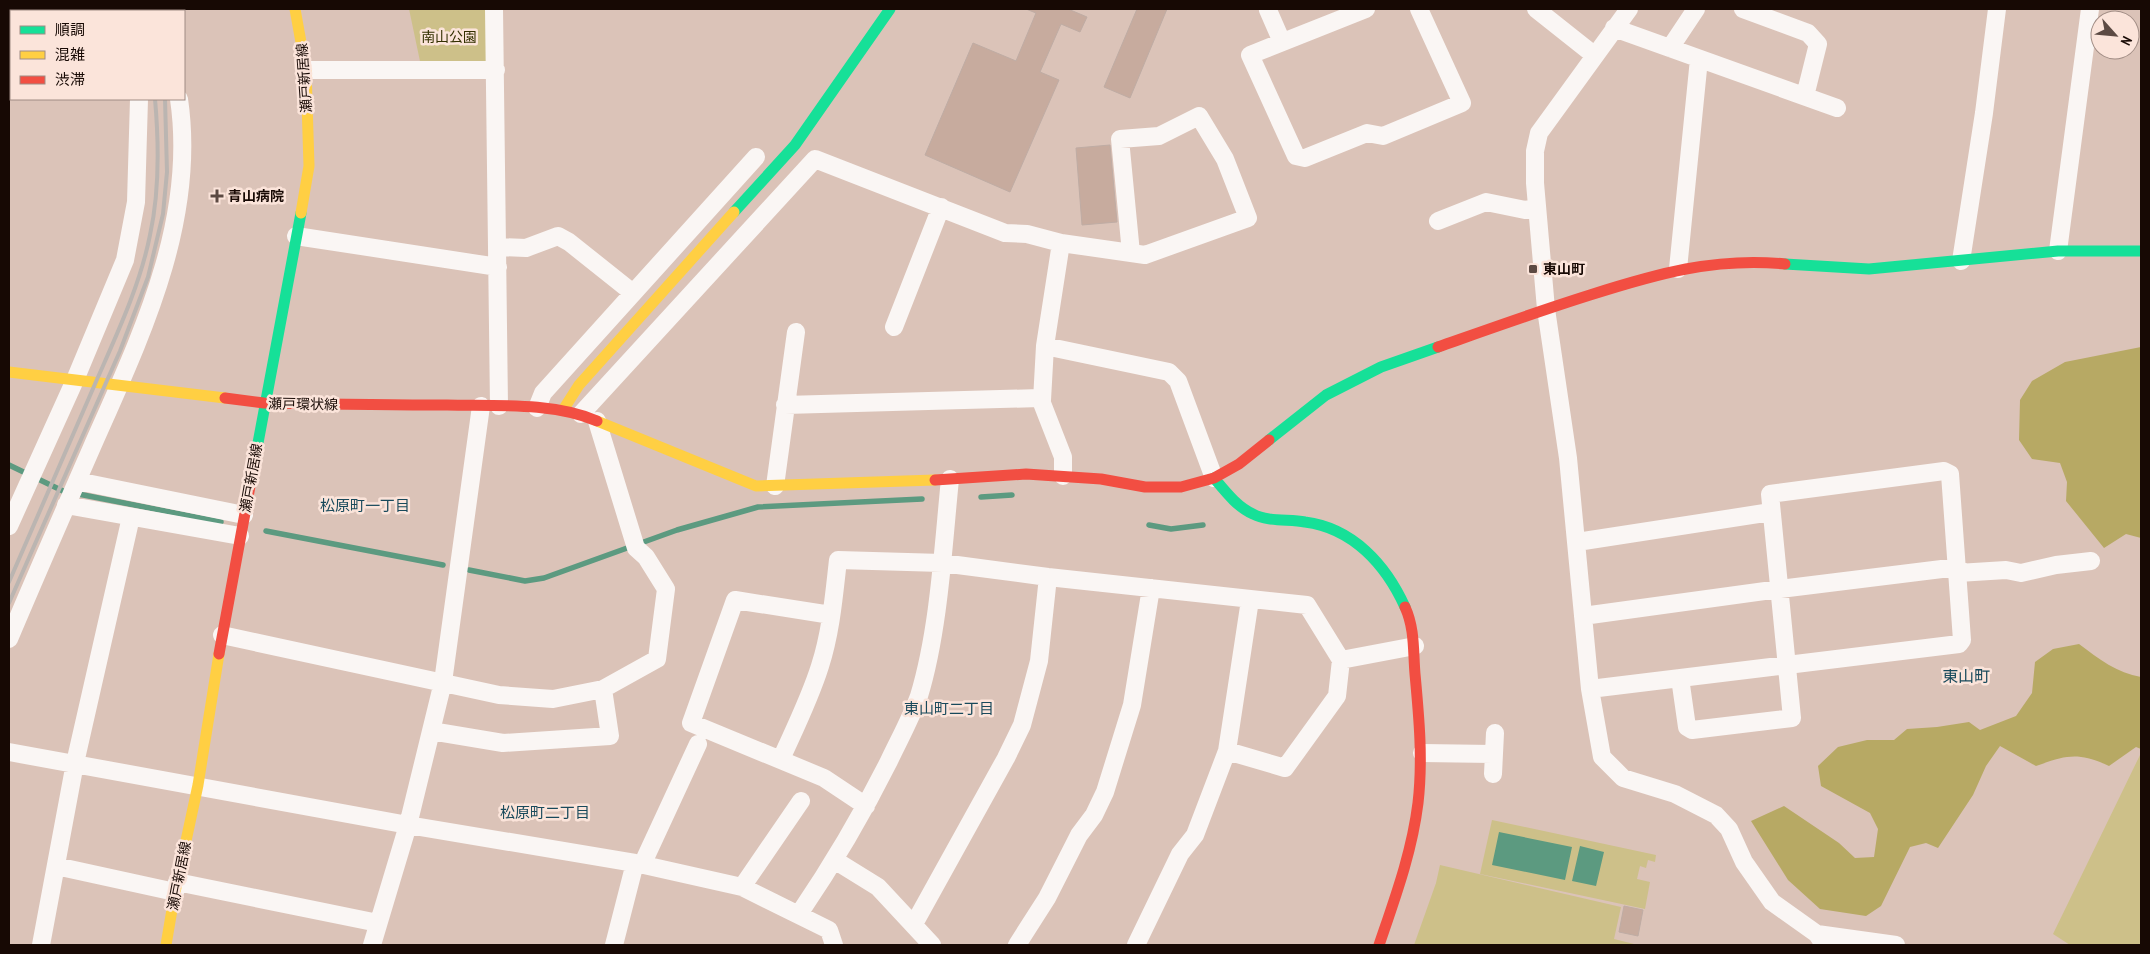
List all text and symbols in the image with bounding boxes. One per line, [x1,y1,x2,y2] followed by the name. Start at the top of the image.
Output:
[10,10,185,100] legend
[2090,10,2140,60] north arrow
[55,20,85,39] text: 順調
[421,28,477,46] park label: 南山公園
[2117,33,2136,48] text: N
[293,42,315,114] street label: 瀬戸新居線
[55,45,85,64] text: 混雑
[55,70,85,89] text: 渋滞
[228,187,284,205] place label: 青山病院
[210,189,224,203] marker: 青山病院
[1543,260,1585,278] place label: 東山町
[1527,263,1539,275] marker: 東山町
[268,394,338,414] street label: 瀬戸環状線
[236,442,266,514] street label: 瀬戸新居線
[320,496,410,515] district label: 松原町一丁目
[1942,666,1990,686] district label: 東山町
[904,699,994,718] district label: 東山町二丁目
[500,803,590,822] district label: 松原町二丁目
[163,840,195,912] street label: 瀬戸新居線

